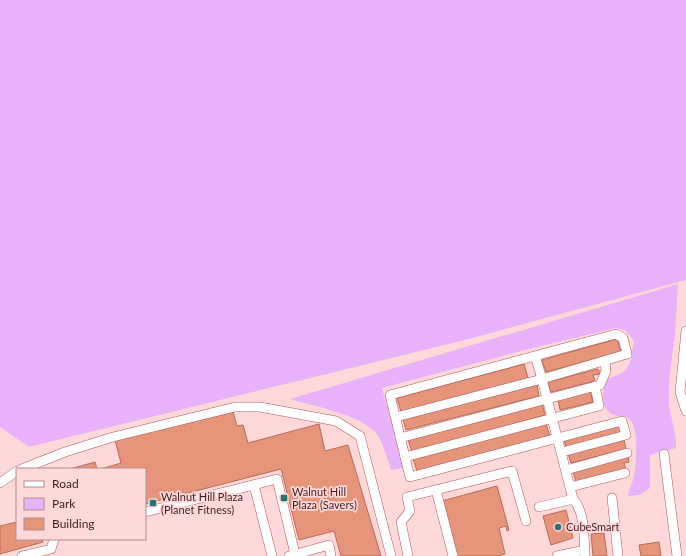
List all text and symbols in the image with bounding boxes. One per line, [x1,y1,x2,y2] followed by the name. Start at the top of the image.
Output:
[16,468,146,540] legend
[52,476,79,491] text: Road
[292,485,357,511] place label: Walnut Hill Plaza (Savers)
[161,490,243,516] place label: Walnut Hill Plaza (Planet Fitness)
[279,493,289,503] marker: Walnut Hill Plaza (Savers)
[52,496,76,511] text: Park
[148,498,158,508] marker: Walnut Hill Plaza (Planet Fitness)
[52,516,95,531] text: Building
[566,520,620,533] place label: CubeSmart
[553,522,563,532] marker: CubeSmart

